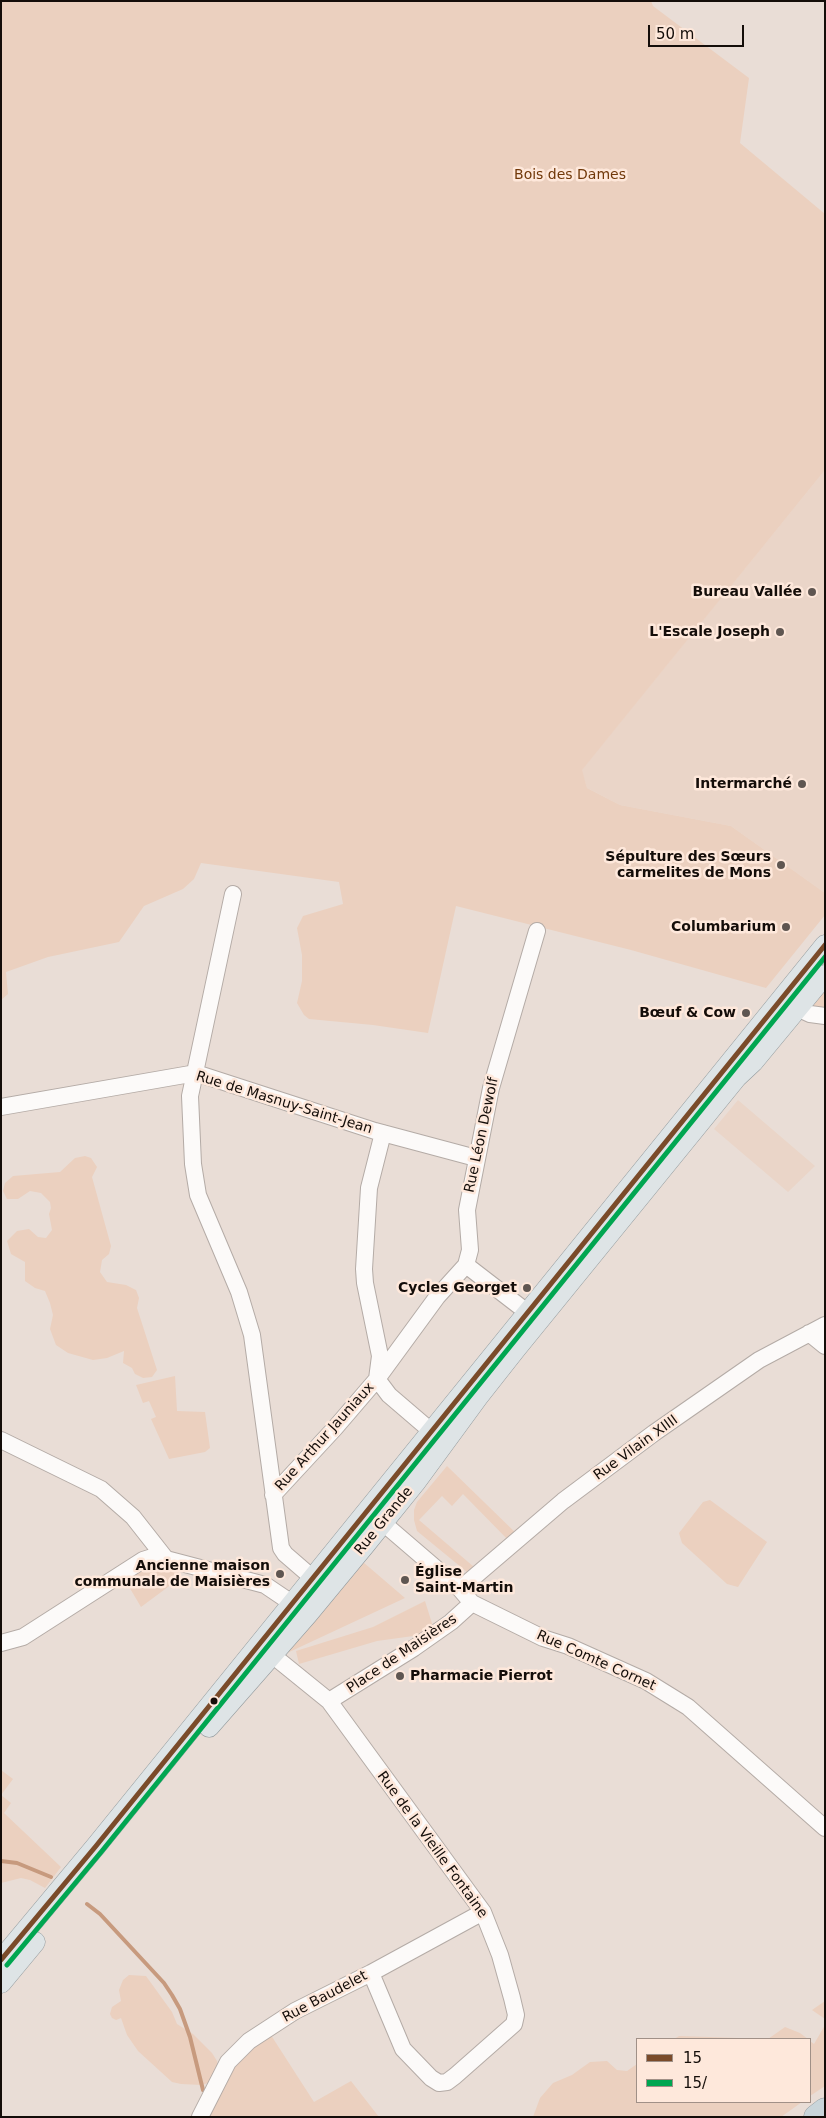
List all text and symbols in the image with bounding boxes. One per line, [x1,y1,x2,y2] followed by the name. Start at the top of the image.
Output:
[651,15,747,47] scale bar
[656,25,694,43] text: 50 m
[514,167,626,183] park label: Bois des Dames
[693,584,802,600] place label: Bureau Vallée
[806,586,818,598] marker: Bureau Vallée
[649,624,770,640] place label: L'Escale Joseph
[774,626,786,638] marker: L'Escale Joseph
[695,776,792,792] place label: Intermarché
[796,778,808,790] marker: Intermarché
[605,849,771,882] place label: Sépulture des Sœurs carmelites de Mons
[775,859,787,871] marker: Sépulture des Sœurs carmelites de Mons
[671,919,776,935] place label: Columbarium
[780,921,792,933] marker: Columbarium
[639,1005,736,1021] place label: Bœuf & Cow
[740,1007,752,1019] marker: Bœuf & Cow
[194,1068,374,1138] street label: Rue de Masnuy-Saint-Jean
[462,1076,502,1194] street label: Rue Léon Dewolf
[398,1280,517,1296] place label: Cycles Georget
[521,1282,533,1294] marker: Cycles Georget
[272,1379,378,1495] street label: Rue Arthur Jauniaux
[591,1412,681,1484] street label: Rue Vilain XIIII
[351,1484,417,1558] street label: Rue Grande
[74,1558,270,1590] place label: Ancienne maison communale de Maisières
[415,1564,514,1596] place label: Église Saint-Martin
[274,1568,286,1580] marker: Ancienne maison communale de Maisières
[399,1574,411,1586] marker: Église Saint-Martin
[344,1611,460,1697] street label: Place de Maisières
[534,1627,658,1695] street label: Rue Comte Cornet
[410,1668,553,1684] place label: Pharmacie Pierrot
[394,1670,406,1682] marker: Pharmacie Pierrot
[209,1696,219,1706] unlabelled marker
[373,1769,491,1921] street label: Rue de la Vieille Fontaine
[280,1968,370,2026] street label: Rue Baudelet
[636,2038,811,2103] legend
[683,2049,702,2067] text: 15
[683,2074,707,2092] text: 15/

